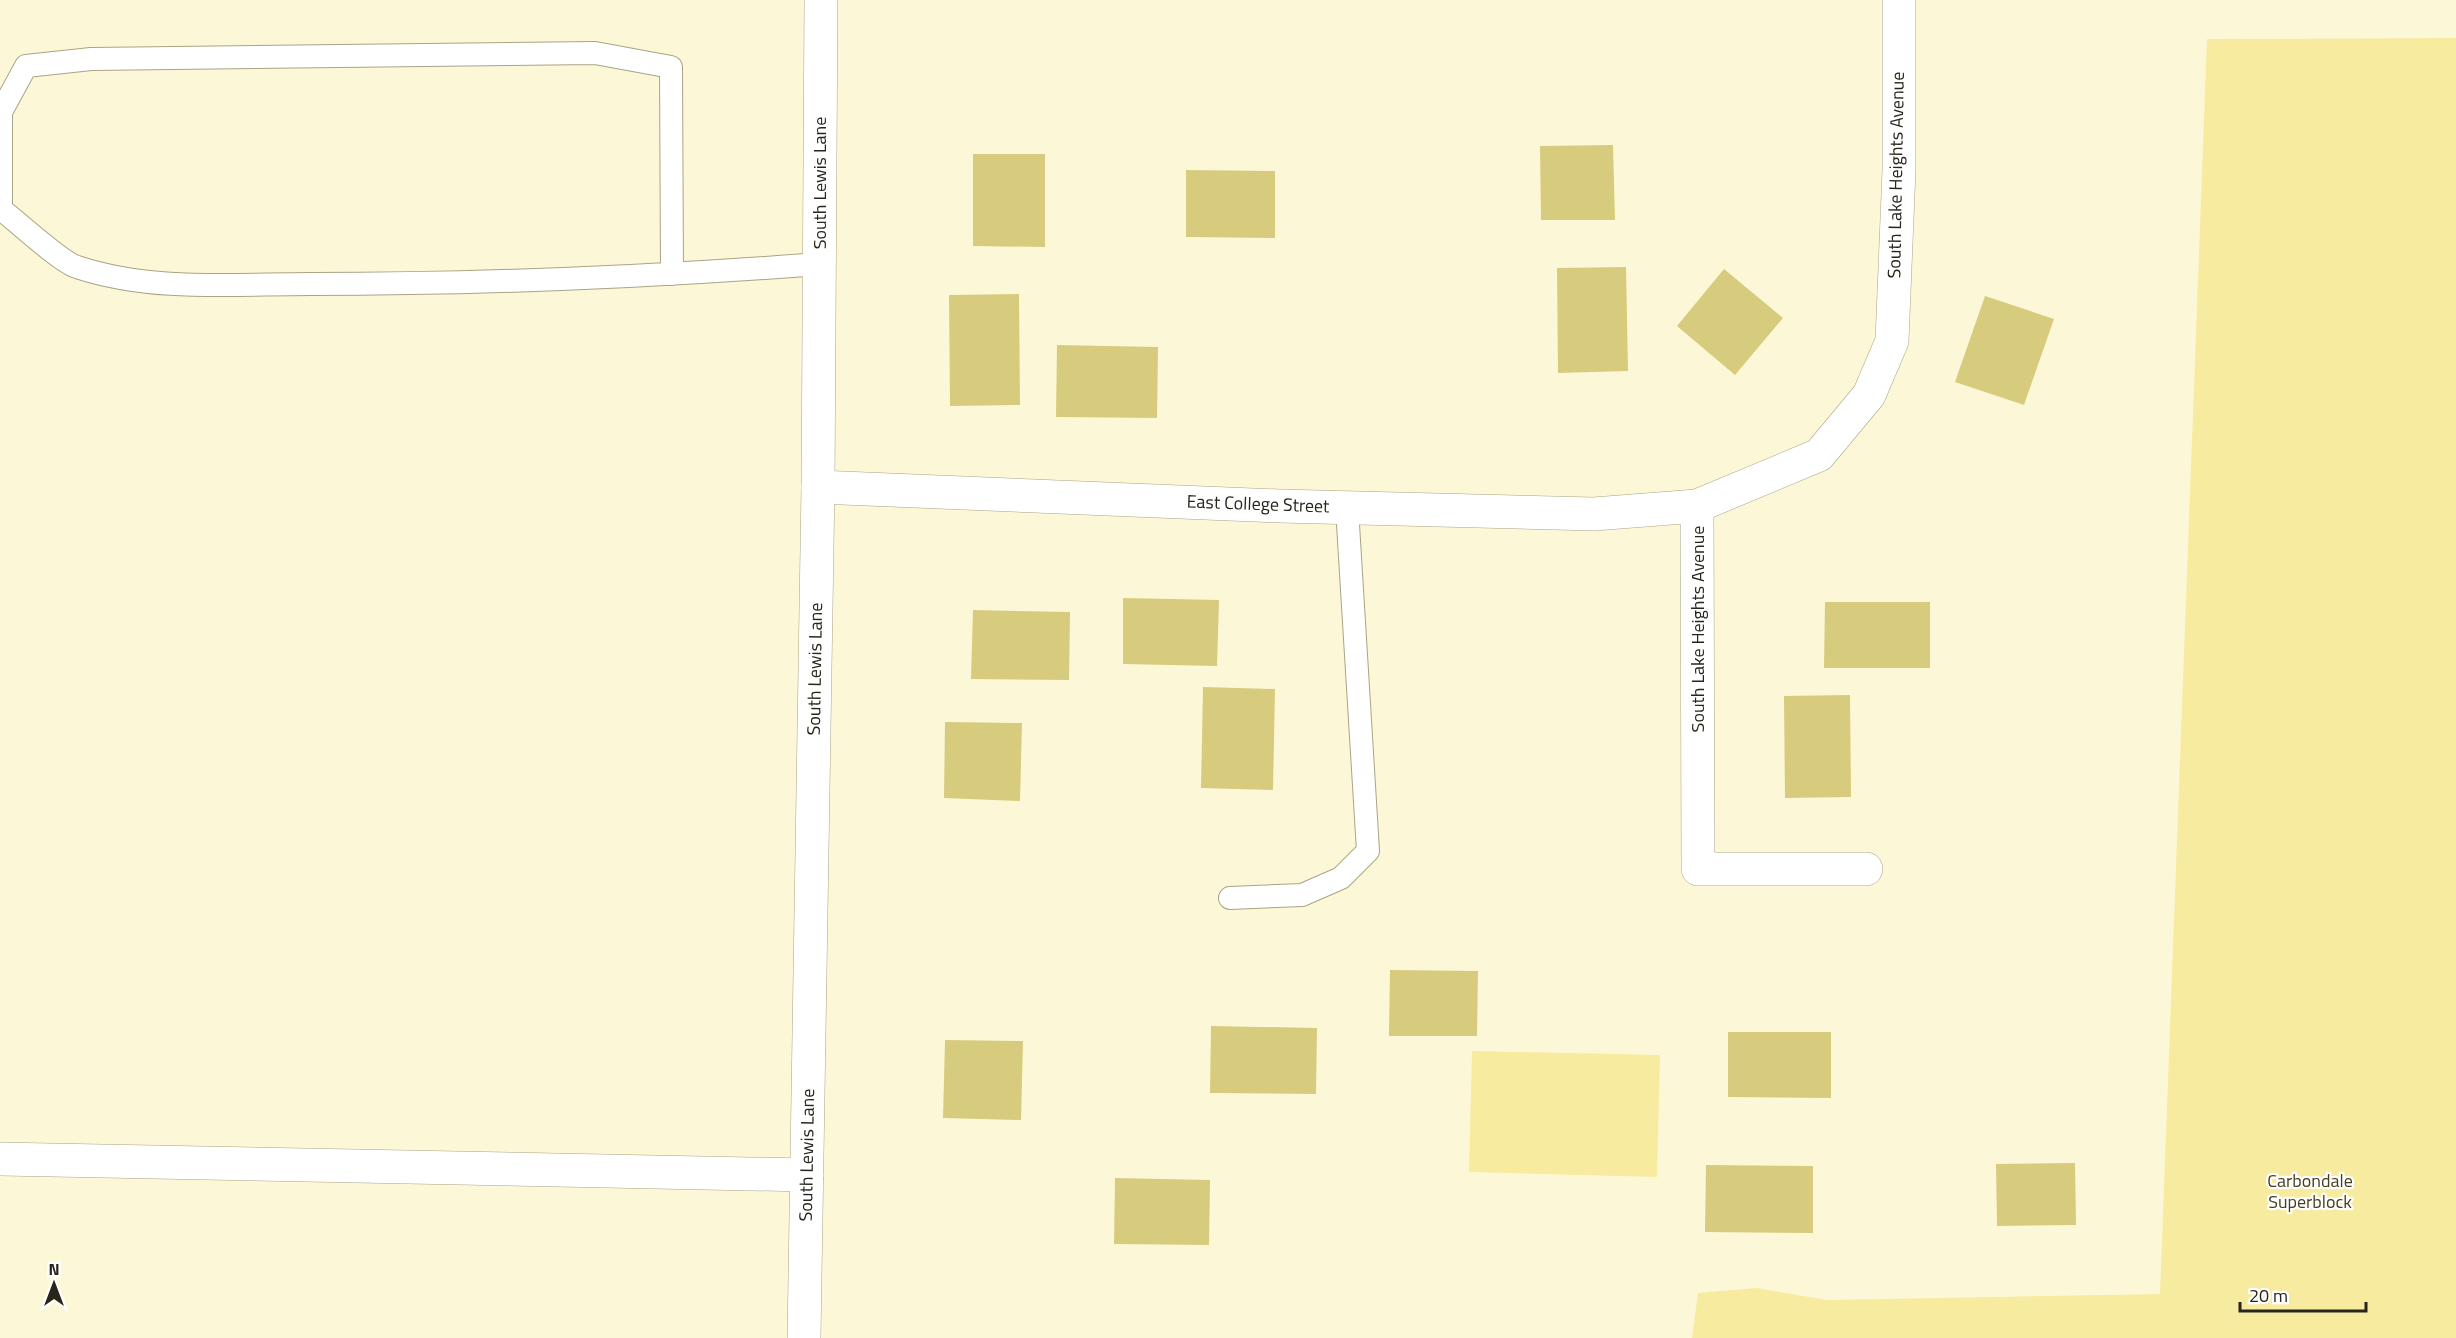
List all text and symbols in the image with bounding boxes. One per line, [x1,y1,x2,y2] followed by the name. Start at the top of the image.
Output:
[1880,71,1911,279] street label: South Lake Heights Avenue
[806,117,833,249] street label: South Lewis Lane
[1186,488,1331,520] street label: East College Street
[1684,526,1711,732] street label: South Lake Heights Avenue
[800,602,829,736] street label: South Lewis Lane
[792,1088,821,1222] street label: South Lewis Lane
[2267,1167,2353,1215] park label: Carbondale Superblock
[24,1254,84,1314] north arrow
[48,1257,60,1281] text: N
[2240,1275,2366,1313] scale bar
[2249,1282,2288,1309] text: 20 m

